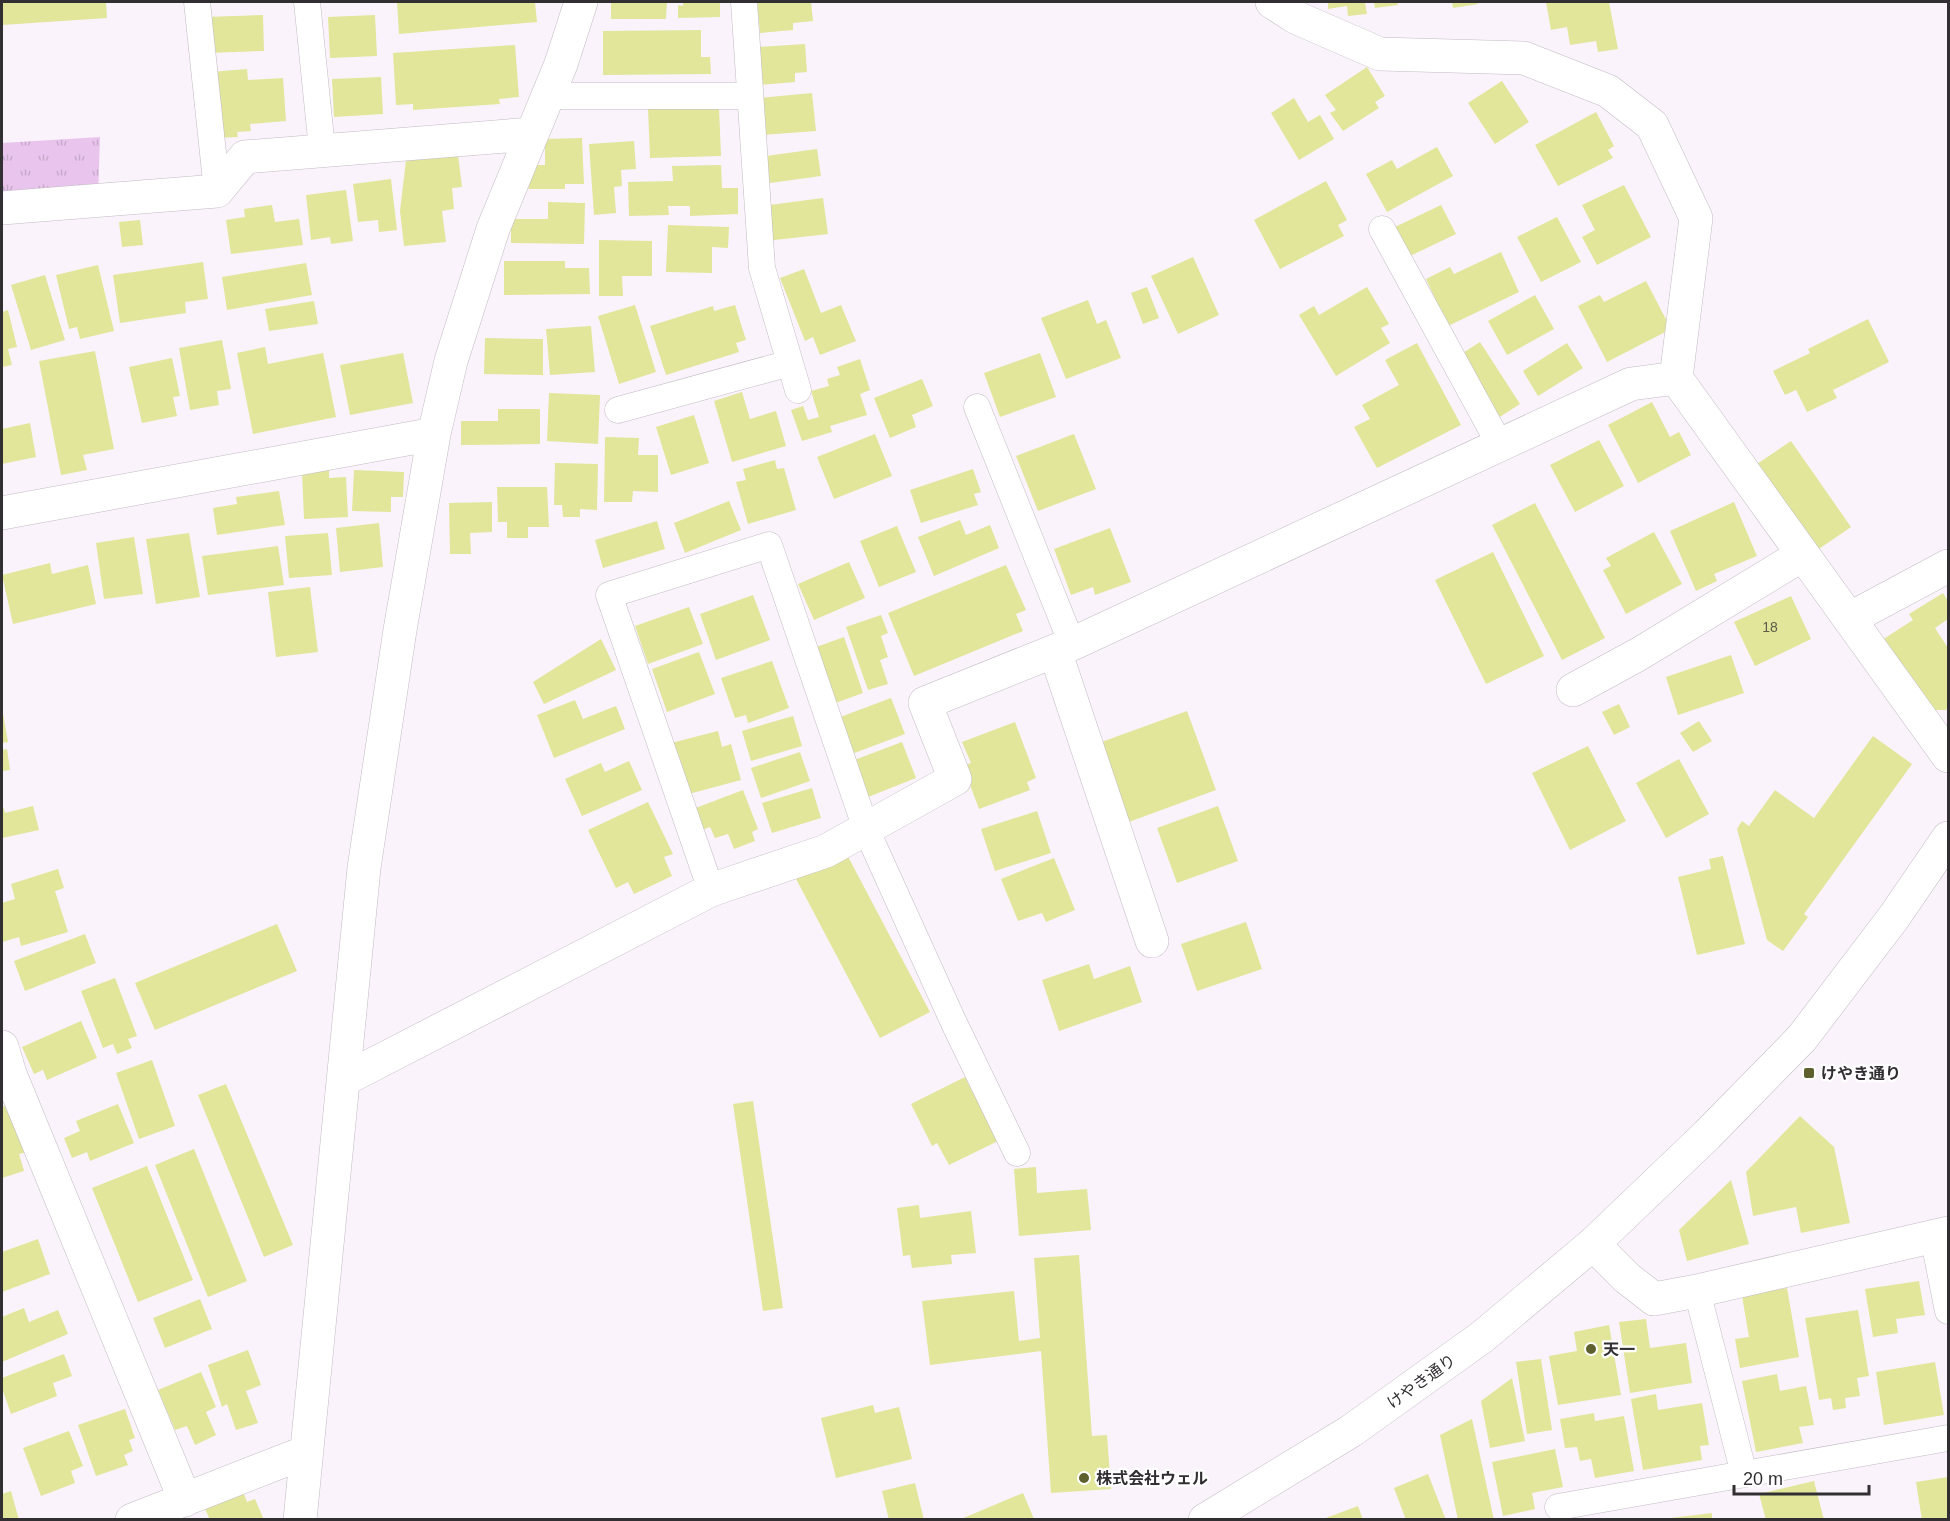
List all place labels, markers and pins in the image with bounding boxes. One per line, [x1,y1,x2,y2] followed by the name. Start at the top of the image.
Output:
[1821,1065,1901,1082] place label: けやき通り
[1802,1066,1816,1080] marker: けやき通り
[1603,1341,1635,1358] place label: 天一
[1584,1342,1598,1356] marker: 天一
[1096,1469,1208,1487] place label: 株式会社ウェル
[1077,1471,1091,1485] marker: 株式会社ウェル

